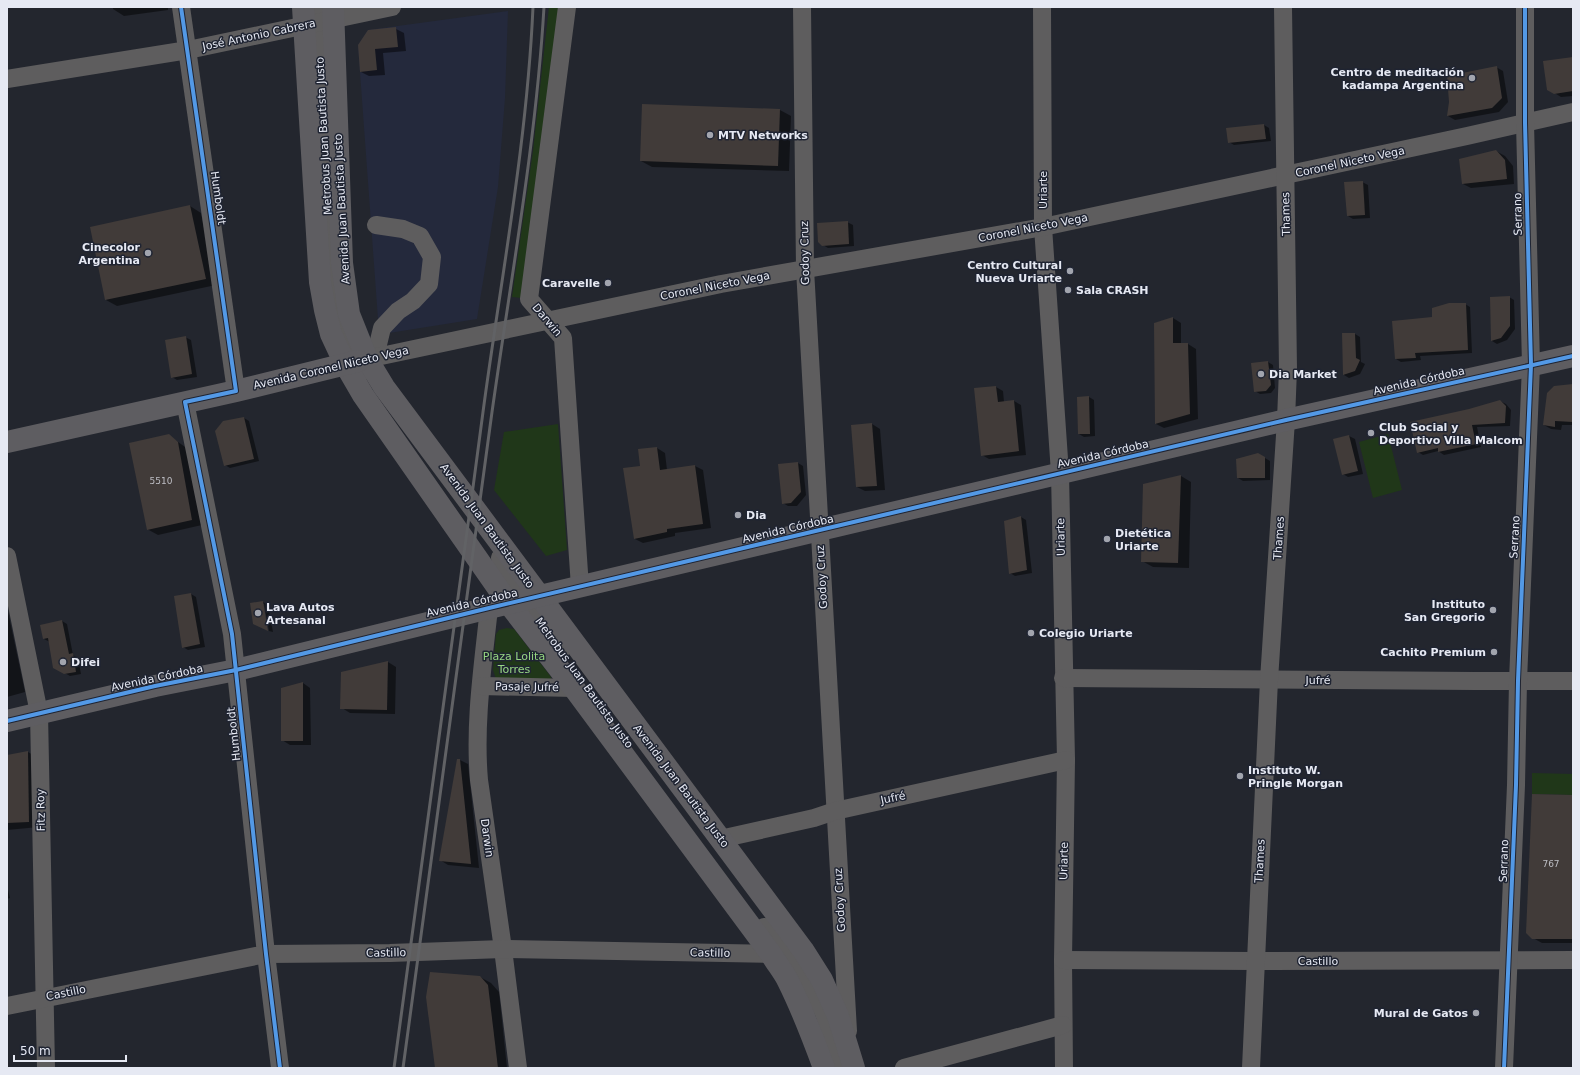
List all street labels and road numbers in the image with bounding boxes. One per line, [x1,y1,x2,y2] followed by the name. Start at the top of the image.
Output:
[200,17,317,54] street label: José Antonio Cabrera
[313,56,335,215] street label: Metrobus Juan Bautista Justo
[332,133,352,285] street label: Avenida Juan Bautista Justo
[1294,144,1406,180] street label: Coronel Niceto Vega
[208,170,228,226] street label: Humboldt
[1037,171,1050,209] street label: Uriarte
[1279,192,1293,237] street label: Thames
[1511,192,1525,236] street label: Serrano
[977,211,1089,245] street label: Coronel Niceto Vega
[798,221,812,285] street label: Godoy Cruz
[659,269,771,303] street label: Coronel Niceto Vega
[530,301,564,339] street label: Darwin
[252,344,410,392] street label: Avenida Coronel Niceto Vega
[1372,364,1466,398] street label: Avenida Córdoba
[1056,437,1150,471] street label: Avenida Córdoba
[437,461,537,591] street label: Avenida Juan Bautista Justo
[741,512,835,546] street label: Avenida Córdoba
[1507,515,1523,559] street label: Serrano
[1271,516,1287,561] street label: Thames
[1054,518,1068,556] street label: Uriarte
[814,545,830,609] street label: Godoy Cruz
[425,586,519,620] street label: Avenida Córdoba
[532,615,636,751] street label: Metrobus Juan Bautista Justo
[110,662,204,694] street label: Avenida Córdoba
[1304,674,1331,687] street label: Jufré
[495,680,559,694] street label: Pasaje Jufré
[225,706,243,762] street label: Humboldt
[630,722,732,850] street label: Avenida Juan Bautista Justo
[34,788,48,831] street label: Fitz Roy
[878,789,907,807] street label: Jufré
[478,818,496,858] street label: Darwin
[1252,839,1268,884] street label: Thames
[1497,839,1511,883] street label: Serrano
[1057,842,1071,880] street label: Uriarte
[832,868,848,932] street label: Godoy Cruz
[366,946,407,960] street label: Castillo
[690,946,731,960] street label: Castillo
[1298,955,1338,968] street label: Castillo
[45,983,87,1003] street label: Castillo

